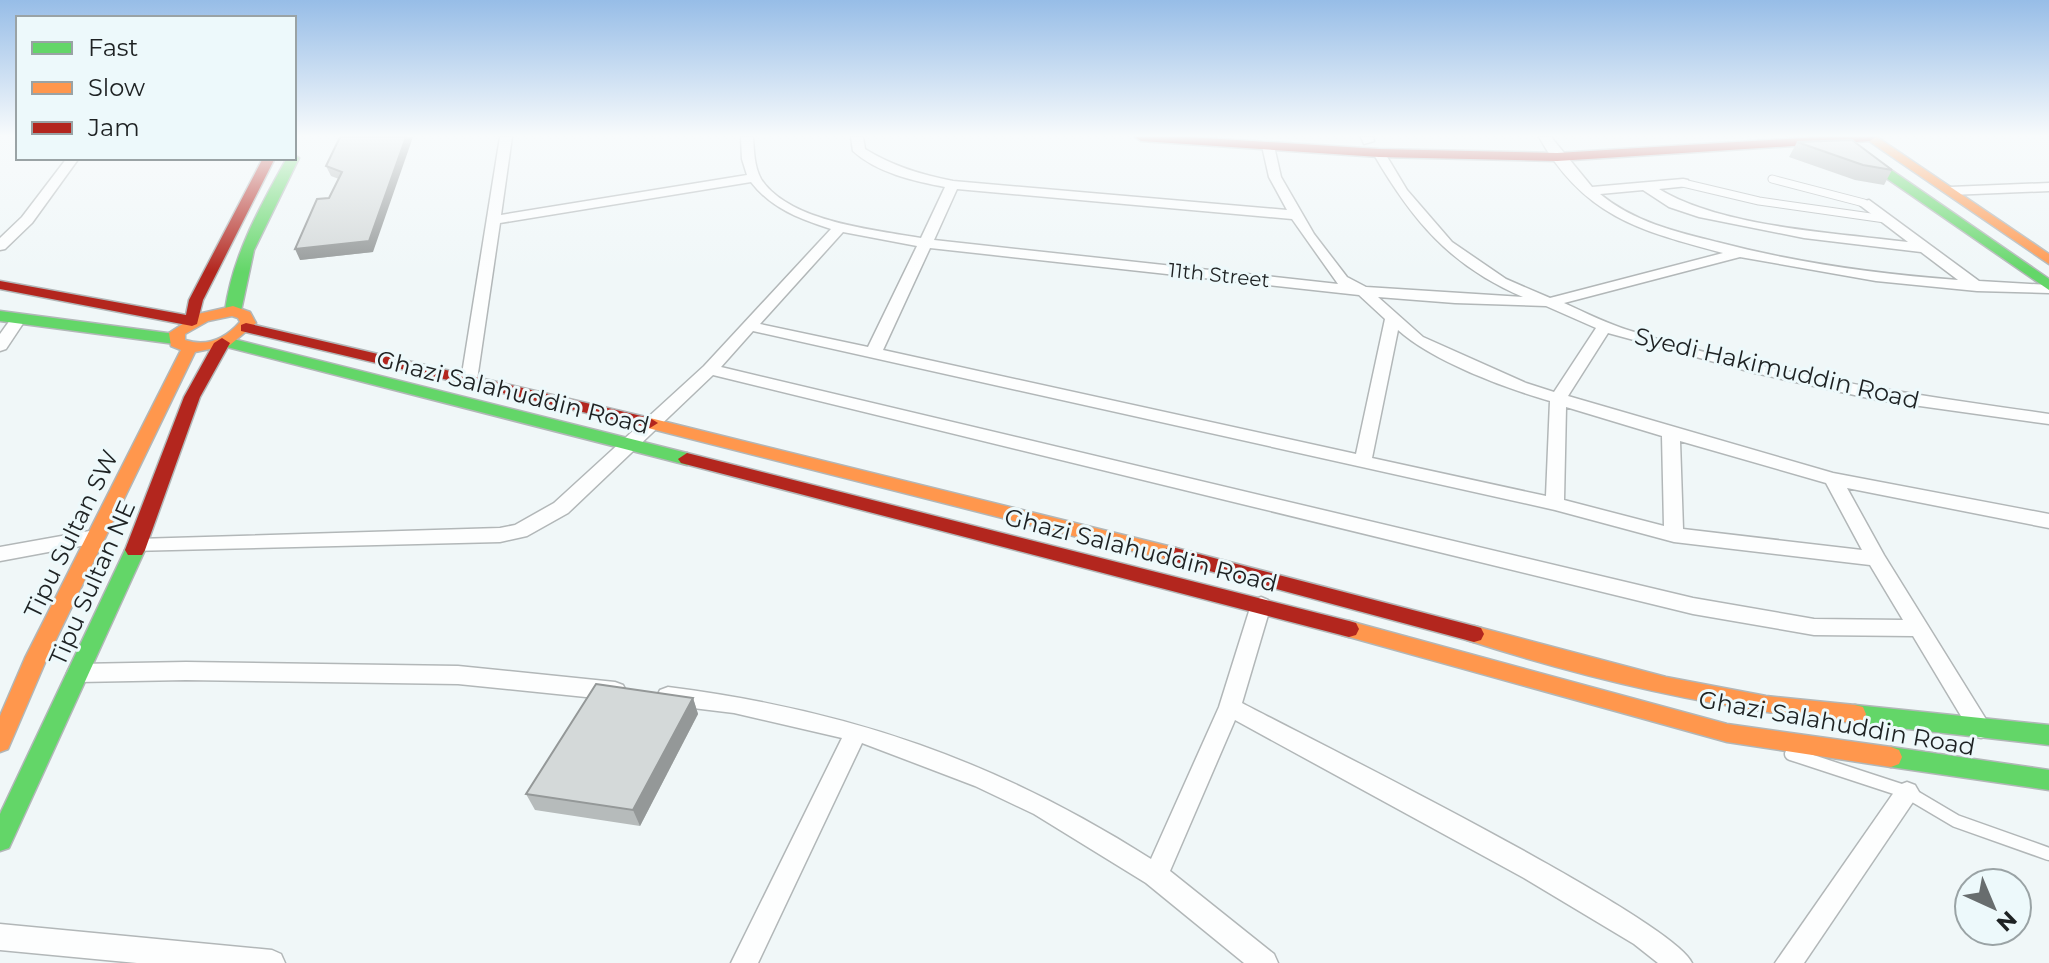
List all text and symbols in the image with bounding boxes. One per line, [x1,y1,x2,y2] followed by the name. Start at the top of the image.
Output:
[16,16,296,160] legend
[88,33,139,62] text: Fast
[88,73,145,102] text: Slow
[87,113,140,142] text: Jam
[1167,258,1271,292] street label: 11th Street
[1632,321,1922,415] street label: Syedi Hakimuddin Road
[374,344,652,440] street label: Ghazi Salahuddin Road
[18,445,124,623] street label: Tipu Sultan SW
[43,496,141,670] street label: Tipu Sultan NE
[1002,502,1280,598] street label: Ghazi Salahuddin Road
[1697,684,1977,762] street label: Ghazi Salahuddin Road
[1953,867,2033,947] north arrow
[1991,905,2022,937] text: N

